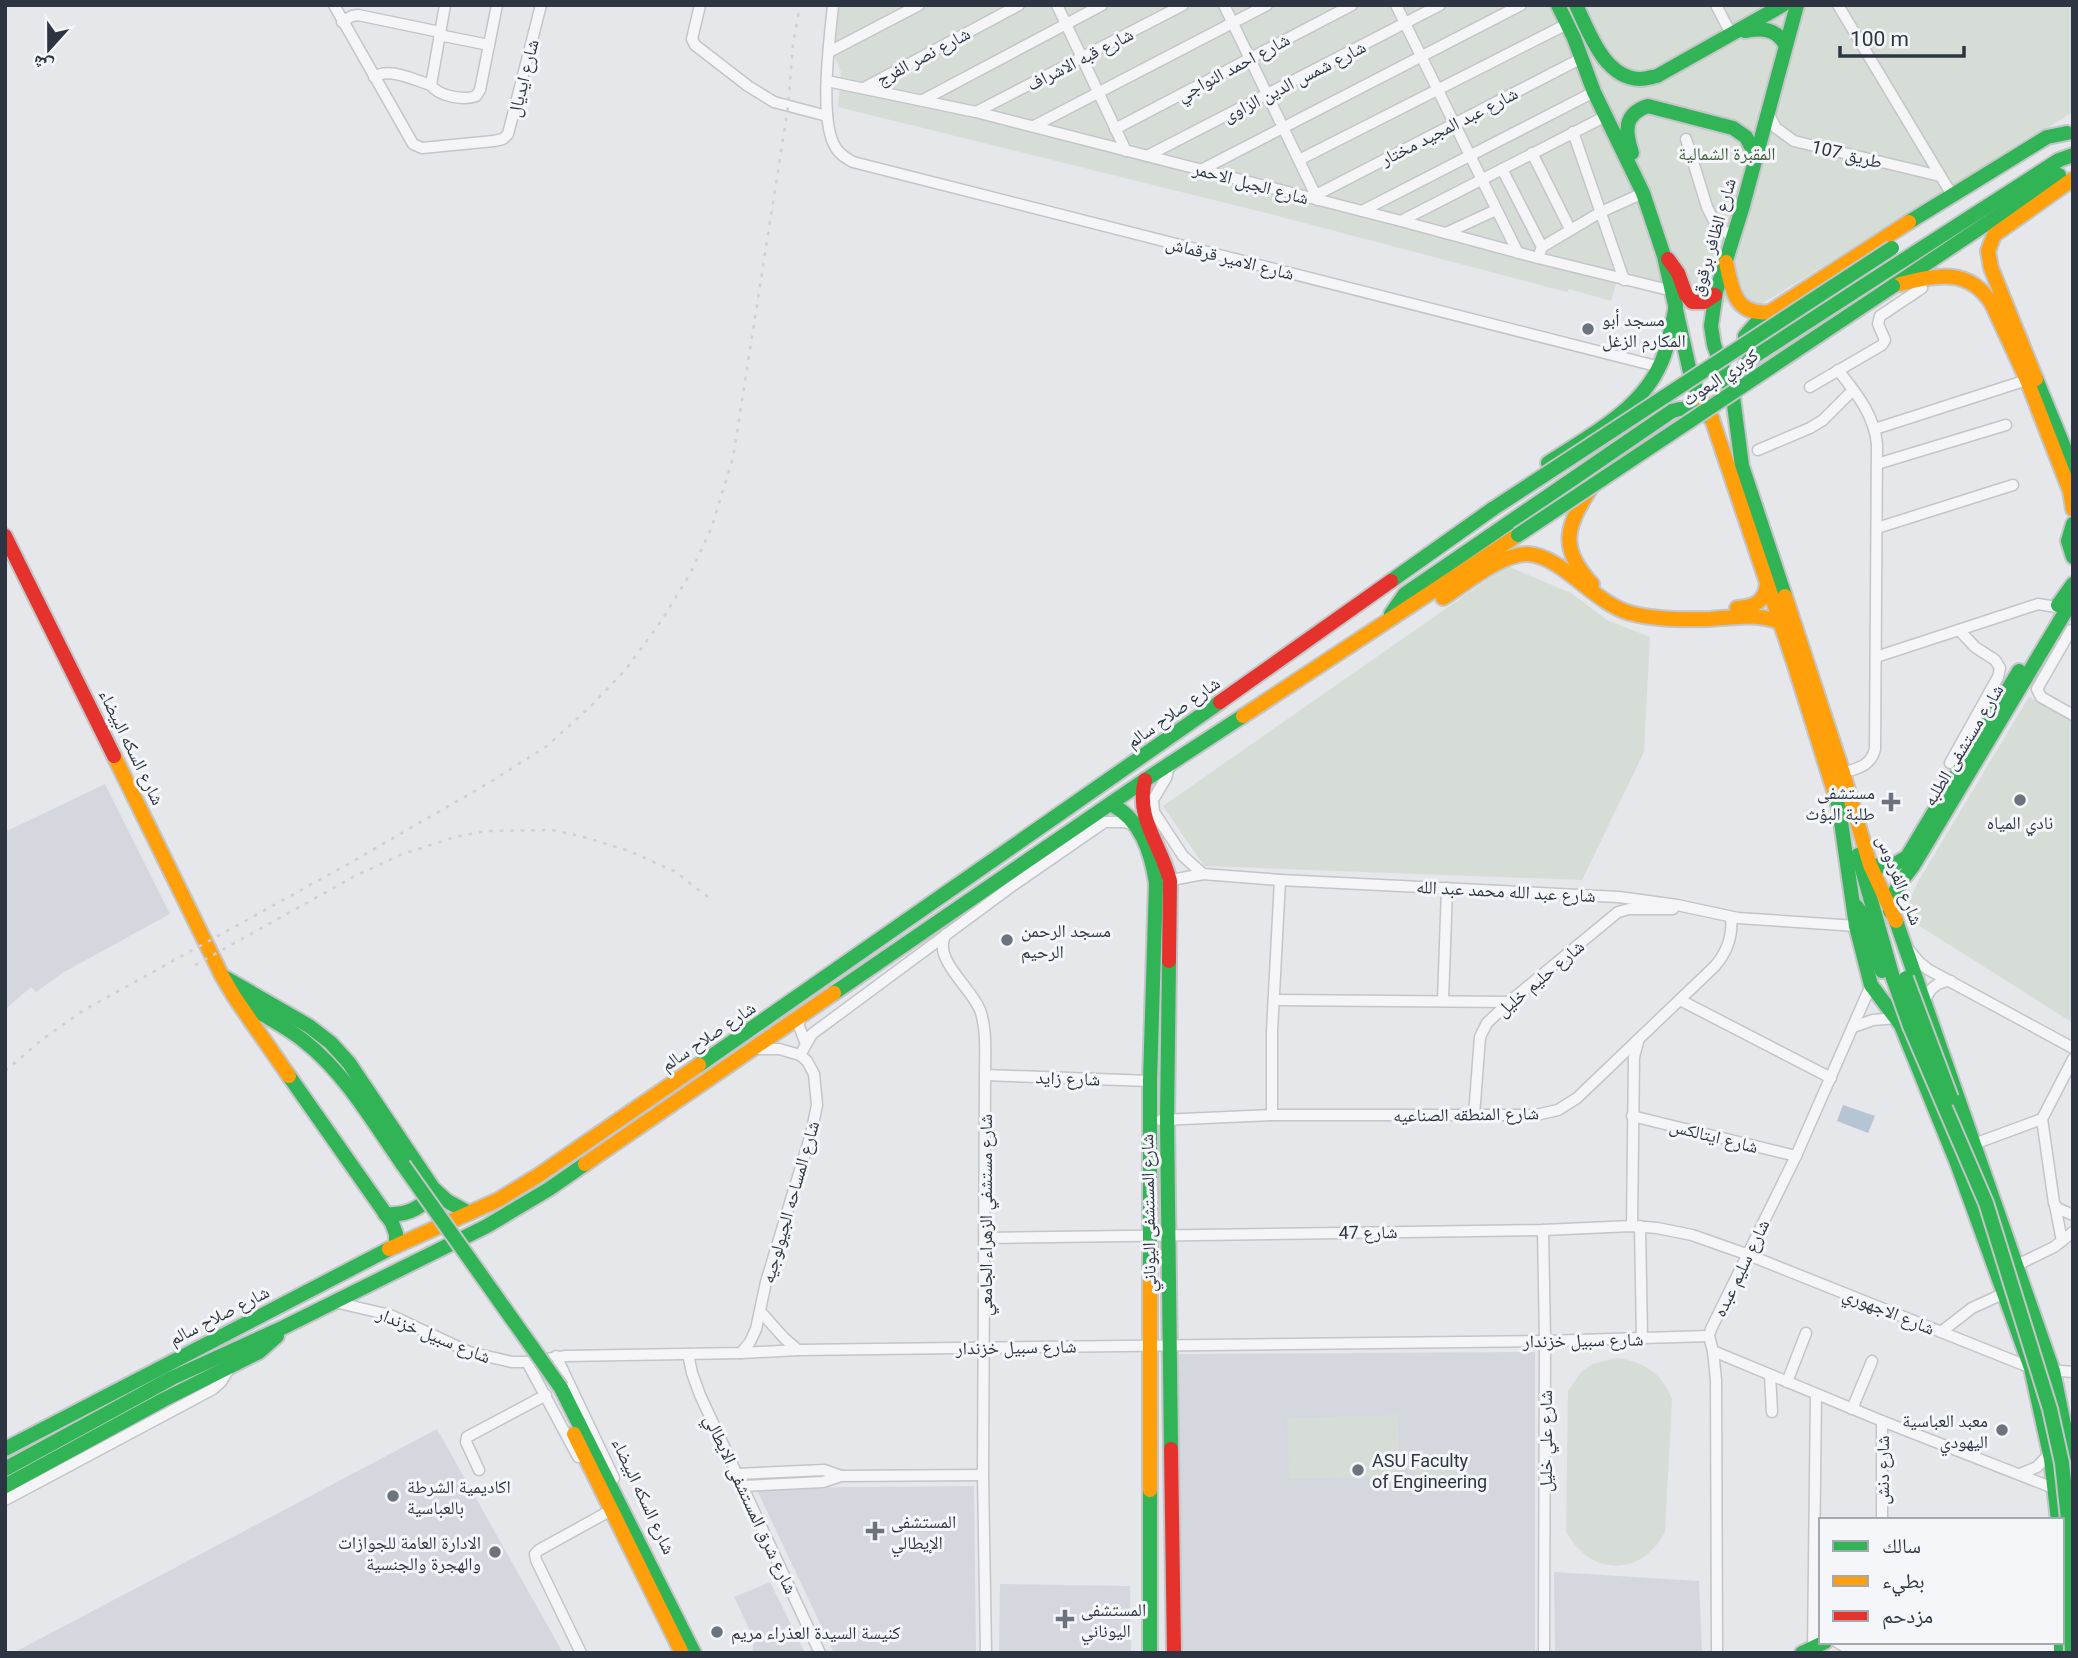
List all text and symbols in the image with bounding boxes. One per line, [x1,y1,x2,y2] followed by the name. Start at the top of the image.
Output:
[14,14,84,84] north arrow
[1840,14,1964,58] scale bar
[873,23,974,91] street label: شارع نصر الفرج
[1023,23,1137,96] street label: شارع قبه الاشراف
[1850,27,1909,51] text: 100 m
[1173,28,1295,110] street label: شارع احمد النواجي
[1219,36,1369,127] street label: شارع شمس الدين الزاوى
[503,37,544,119] street label: شارع ايديال
[30,50,57,79] text: ش
[1376,82,1522,171] street label: شارع عبد المجيد مختار
[1809,136,1884,173] street label: طريق 107
[1678,143,1776,164] park label: المقبرة الشمالية
[1190,157,1311,209] street label: شارع الجبل الاحمر
[1686,176,1741,299] street label: شارع الظافر برقوق
[1163,232,1296,285] street label: شارع الامير قرقماش
[1602,309,1686,353] place label: مسجد أبو المكارم الزغل
[1580,321,1596,337] marker: مسجد أبو المكارم الزغل
[1678,344,1765,414] street label: كوبري البعوث
[1122,672,1225,754] street label: شارع صلاح سالم
[1918,680,2008,810] street label: شارع مستشفى الطلبه
[94,686,169,809] street label: شارع السكه البيضاء
[1805,782,1875,824] place label: مستشفى طلبة البؤث
[1881,792,1901,812] marker: مستشفى طلبة البؤث
[2012,792,2028,808] marker: نادي المياه
[1987,812,2053,837] place label: نادي المياه
[1872,832,1928,928] street label: شارع الفردوس
[1416,876,1596,907] street label: شارع عبد الله محمد عبد الله
[1021,920,1111,964] place label: مسجد الرحمن الرحيم
[999,932,1015,948] marker: مسجد الرحمن الرحيم
[1492,935,1589,1022] street label: شارع حليم خليل
[657,997,760,1077] street label: شارع صلاح سالم
[1035,1066,1101,1091] street label: شارع زايد
[1393,1102,1539,1127] street label: شارع المنطقه الصناعيه
[975,1114,1000,1316] street label: شارع مستشفي الزهراء الجامعي
[1667,1115,1760,1158] street label: شارع ايتالكس
[757,1118,824,1286] street label: شارع المساحه الجيولوجيه
[1136,1134,1164,1292] street label: شارع المستشفى اليوناني
[1708,1216,1775,1321] street label: شارع سليم عبده
[1338,1221,1398,1244] street label: شارع 47
[165,1281,273,1351] street label: شارع صلاح سالم
[1838,1283,1938,1343] street label: شارع الاجهوري
[373,1302,494,1368] street label: شارع سبيل خزندار
[1521,1328,1644,1353] street label: شارع سبيل خزندار
[954,1335,1077,1360] street label: شارع سبيل خزندار
[1535,1390,1560,1492] street label: شارع علي خليل
[1902,1410,1988,1456] place label: معبد العباسية اليهودي
[696,1411,802,1599] street label: شارع شرق المستشفى الايطالي
[1994,1422,2010,1438] marker: معبد العباسية اليهودي
[607,1435,680,1558] street label: شارع السكه البيضاء
[1872,1435,1894,1505] street label: شارع دنش
[1372,1450,1487,1492] place label: ASU Faculty of Engineering
[1350,1462,1366,1478] marker: ASU Faculty of Engineering
[407,1476,511,1518] place label: اكاديمية الشرطة بالعباسية
[385,1488,401,1504] marker: اكاديمية الشرطة بالعباسية
[891,1511,956,1557] place label: المستشفى الإيطالي
[1819,1518,2064,1644] legend
[865,1521,885,1541] marker: المستشفى الإيطالي
[338,1532,481,1574] place label: الادارة العامة للجوازات والهجرة والجنسية
[1882,1534,1921,1558] text: سالك
[487,1544,503,1560] marker: الادارة العامة للجوازات والهجرة والجنسية
[1882,1569,1925,1597] text: بطيء
[1081,1599,1146,1645] place label: المستشفى اليوناني
[1882,1604,1933,1630] text: مزدحم
[1055,1609,1075,1629] marker: المستشفى اليوناني
[731,1622,901,1645] place label: كنيسة السيدة العذراء مريم
[709,1624,725,1640] marker: كنيسة السيدة العذراء مريم

